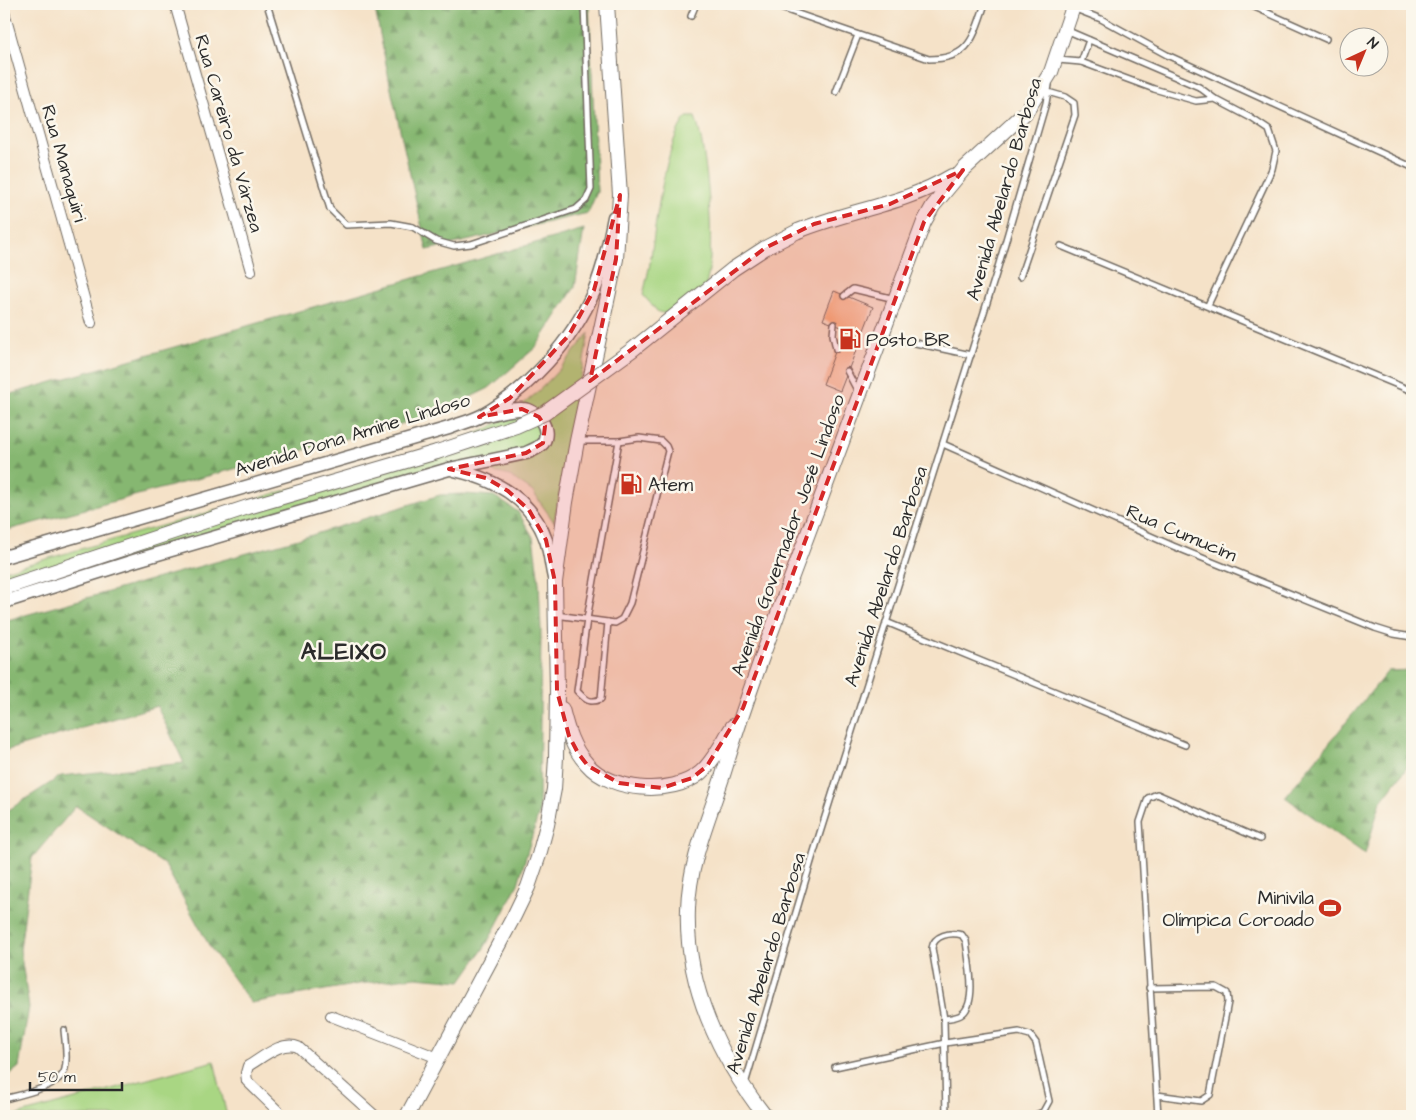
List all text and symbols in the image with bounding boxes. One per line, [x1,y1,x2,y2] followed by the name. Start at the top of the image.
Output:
[1338,28,1388,78] north arrow
[187,31,270,236] street label: Rua Careiro da Várzea
[1362,33,1383,54] text: N
[960,75,1049,304] street label: Avenida Abelardo Barbosa
[34,102,93,225] street label: Rua Manaquiri
[837,326,863,352] fuel station icon: Posto BR
[866,327,951,354] place label: Posto BR
[231,387,474,484] street label: Avenida Dona Amine Lindoso
[725,391,852,680] street label: Avenida Governador José Lindoso
[838,463,935,690] street label: Avenida Abelardo Barbosa
[618,471,644,497] fuel station icon: Atem
[648,472,693,499] place label: Atem
[1122,498,1241,569] street label: Rua Cumucim
[301,635,387,669] district label: ALEIXO
[720,849,813,1077] street label: Avenida Abelardo Barbosa
[1162,885,1314,934] place label: Minivila Olímpica Coroado
[1317,895,1343,921] sports icon: Minivila Olímpica Coroado
[30,1060,122,1092] scale bar
[38,1067,76,1088] text: 50 m

